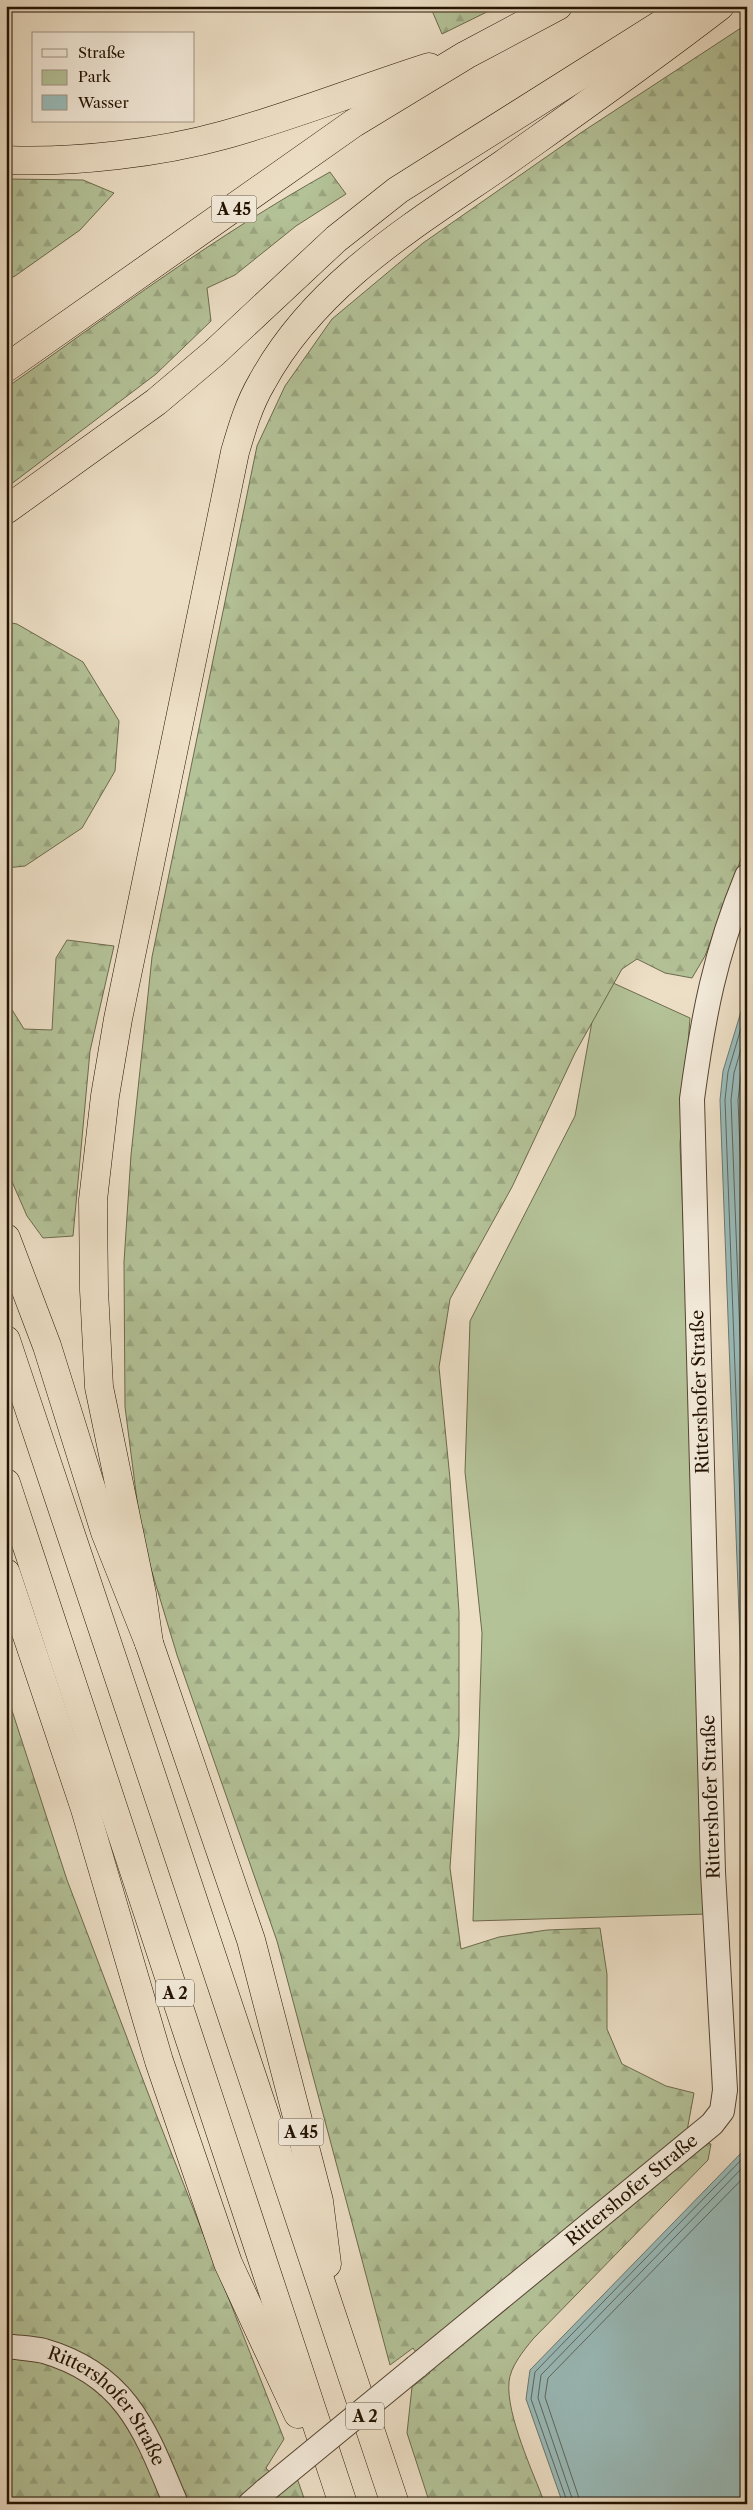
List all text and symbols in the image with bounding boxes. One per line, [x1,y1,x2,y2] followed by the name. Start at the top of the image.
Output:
[32,32,195,122] legend
[78,43,125,62] text: Straße
[78,67,112,86] text: Park
[77,93,129,112] text: Wasser
[212,195,256,222] road number: A 45
[686,1310,714,1474] street label: Rittershofer Straße
[697,1715,725,1879] street label: Rittershofer Straße
[156,1980,194,2006] road number: A 2
[278,2118,324,2146] road number: A 45
[561,2129,702,2251] street label: Rittershofer Straße
[45,2342,170,2469] street label: Rittershofer Straße
[346,2402,384,2430] road number: A 2

